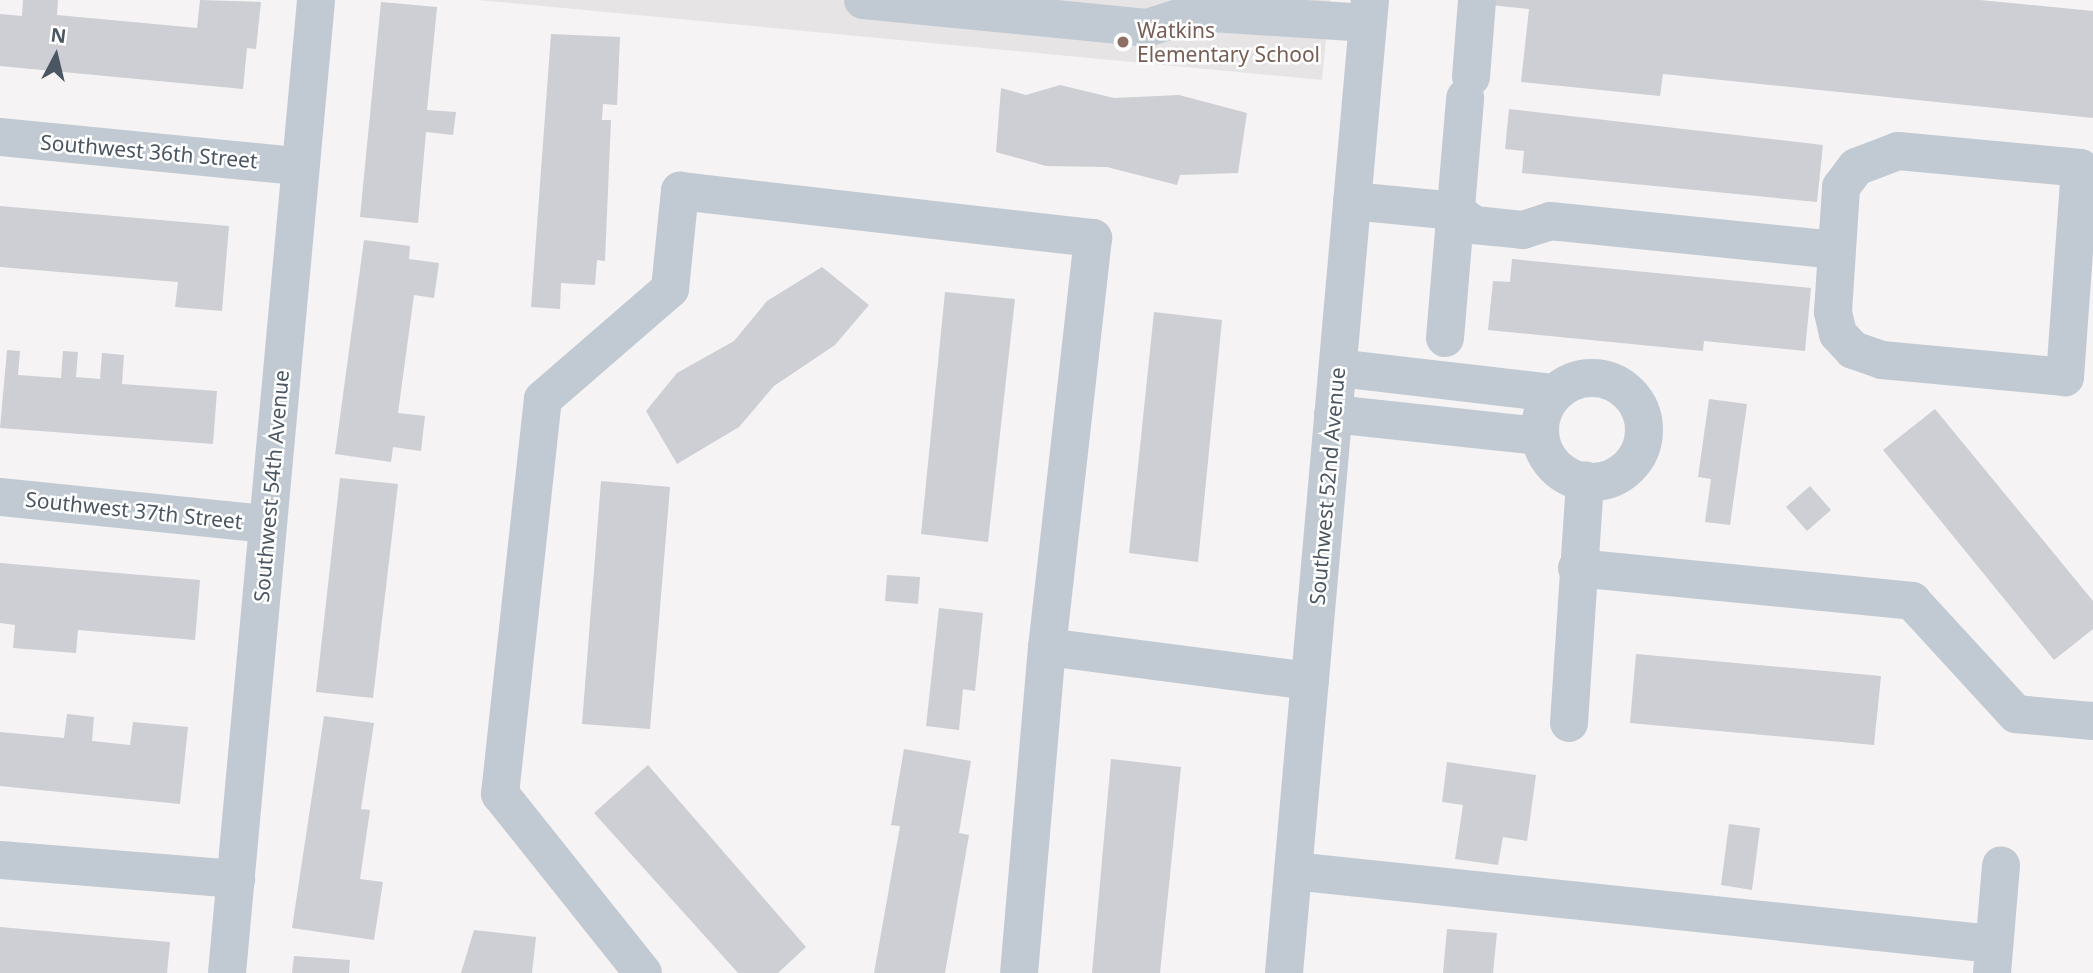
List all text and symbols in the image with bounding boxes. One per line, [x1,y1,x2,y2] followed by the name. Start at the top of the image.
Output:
[1137,17,1320,67] place label: Watkins Elementary School
[21,21,91,91] north arrow
[49,21,68,49] text: N
[1115,34,1131,50] marker: Watkins Elementary School
[39,129,259,173] street label: Southwest 36th Street
[1304,366,1350,606] street label: Southwest 52nd Avenue
[248,369,294,603] street label: Southwest 54th Avenue
[24,486,244,534] street label: Southwest 37th Street

